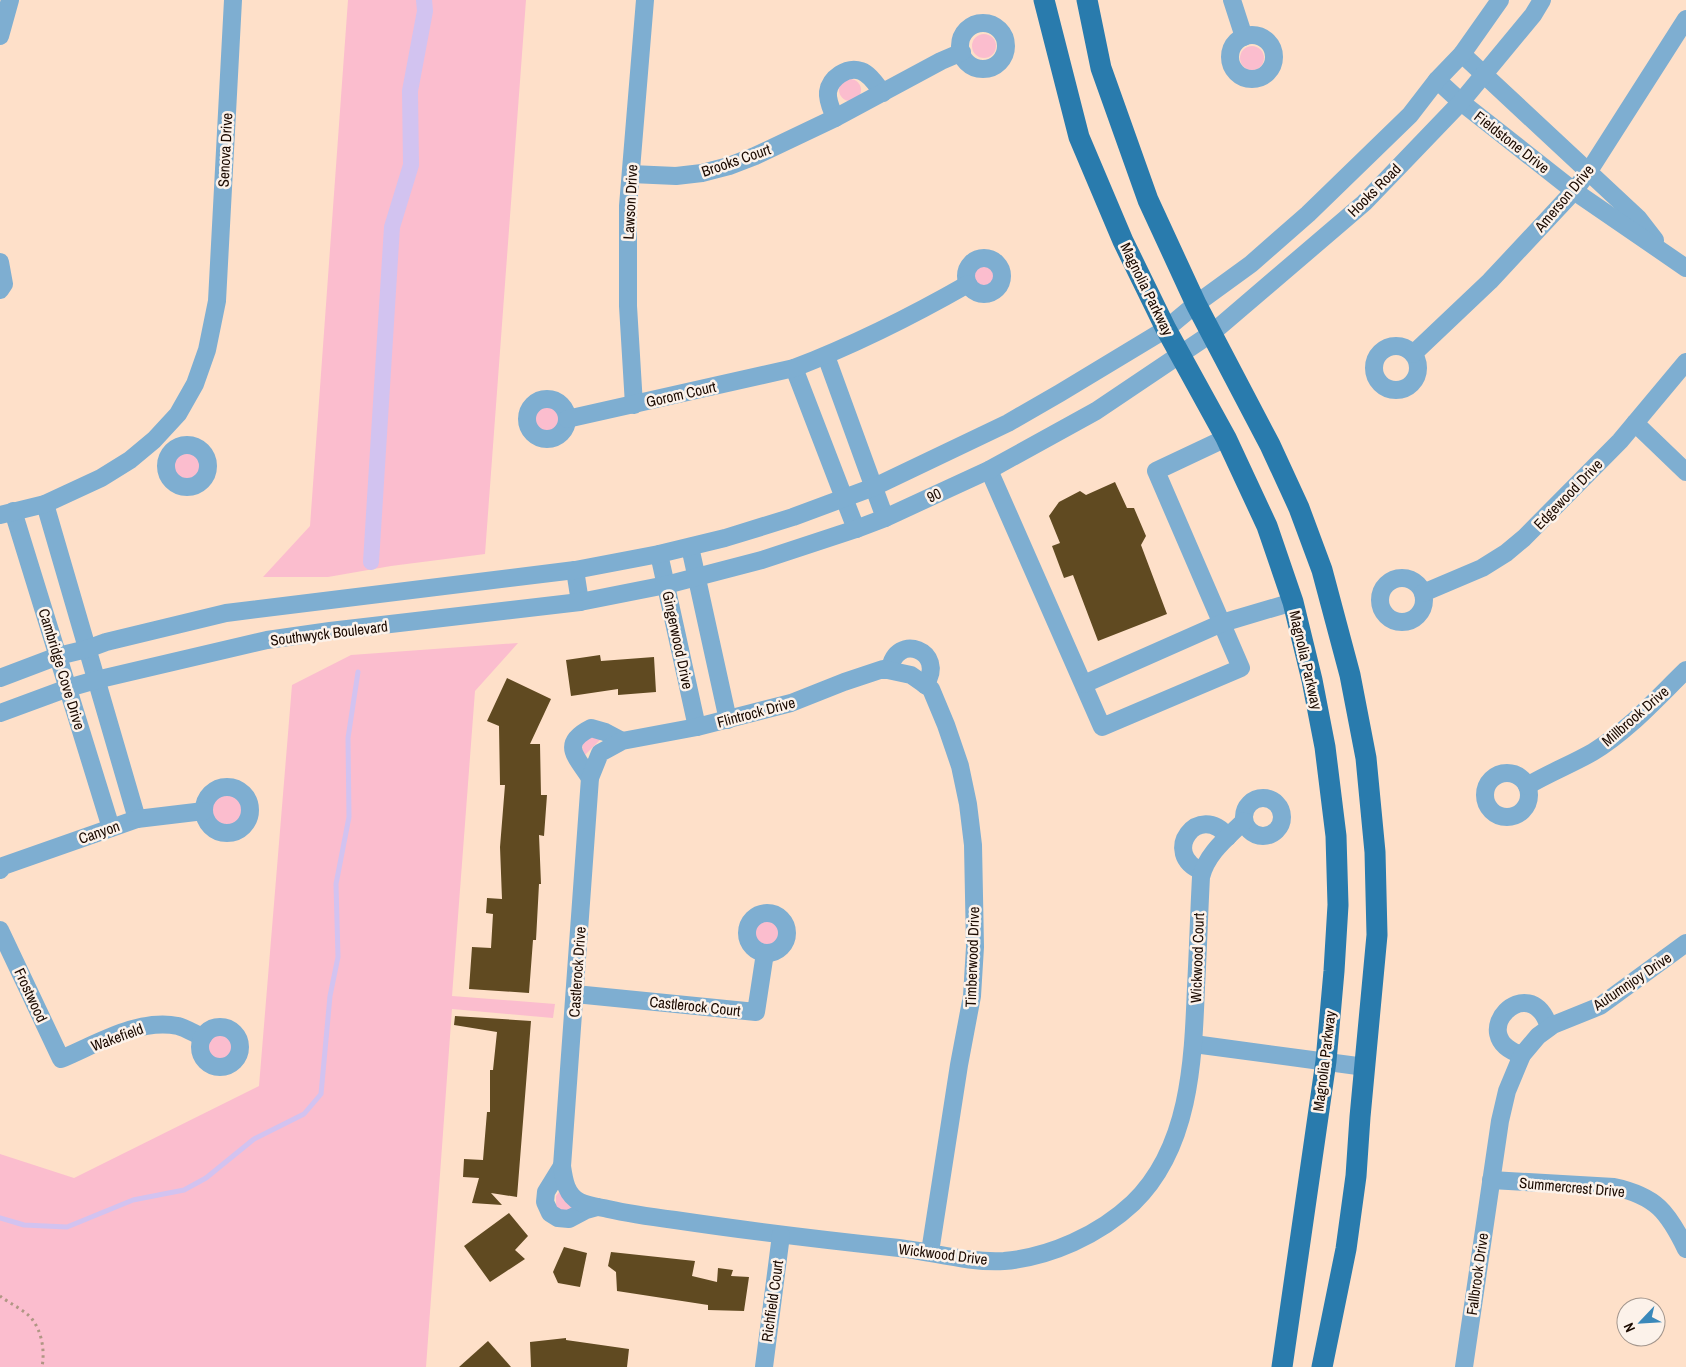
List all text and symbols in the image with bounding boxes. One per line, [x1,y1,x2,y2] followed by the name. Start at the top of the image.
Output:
[1470,106,1554,178] street label: Fieldstone Drive
[213,112,237,188] street label: Senova Drive
[699,138,774,182] street label: Brooks Court
[1343,159,1405,221] street label: Hooks Road
[1529,160,1599,237] street label: Amerson Drive
[618,164,642,240] street label: Lawson Drive
[1115,239,1179,340] street label: Magnolia Parkway
[644,376,719,412] street label: Gorom Court
[1529,454,1607,534] street label: Edgewood Drive
[923,483,945,507] street label: 90
[657,589,699,691] street label: Gingerwood Drive
[34,606,90,732] street label: Cambridge Cove Drive
[1284,608,1328,712] street label: Magnolia Parkway
[269,615,389,651] street label: Southwyck Boulevard
[1597,681,1673,751] street label: Millbrook Drive
[715,691,797,732] street label: Flintrock Drive
[76,815,122,849] street label: Canyon
[960,906,984,1008] street label: Timberwood Drive
[1185,912,1209,1003] street label: Wickwood Court
[563,926,591,1018] street label: Castlerock Drive
[1588,947,1676,1016] street label: Autumnjoy Drive
[9,965,53,1025] street label: Frostwood
[648,991,742,1021] street label: Castlerock Court
[1307,1009,1341,1112] street label: Magnolia Parkway
[88,1018,146,1056] street label: Wakefield
[1518,1172,1626,1202] street label: Summercrest Drive
[1461,1231,1493,1316] street label: Fallbrook Drive
[897,1238,989,1270] street label: Wickwood Drive
[756,1258,788,1343] street label: Richfield Court
[1616,1297,1666,1347] north arrow
[1619,1320,1639,1335] text: N

